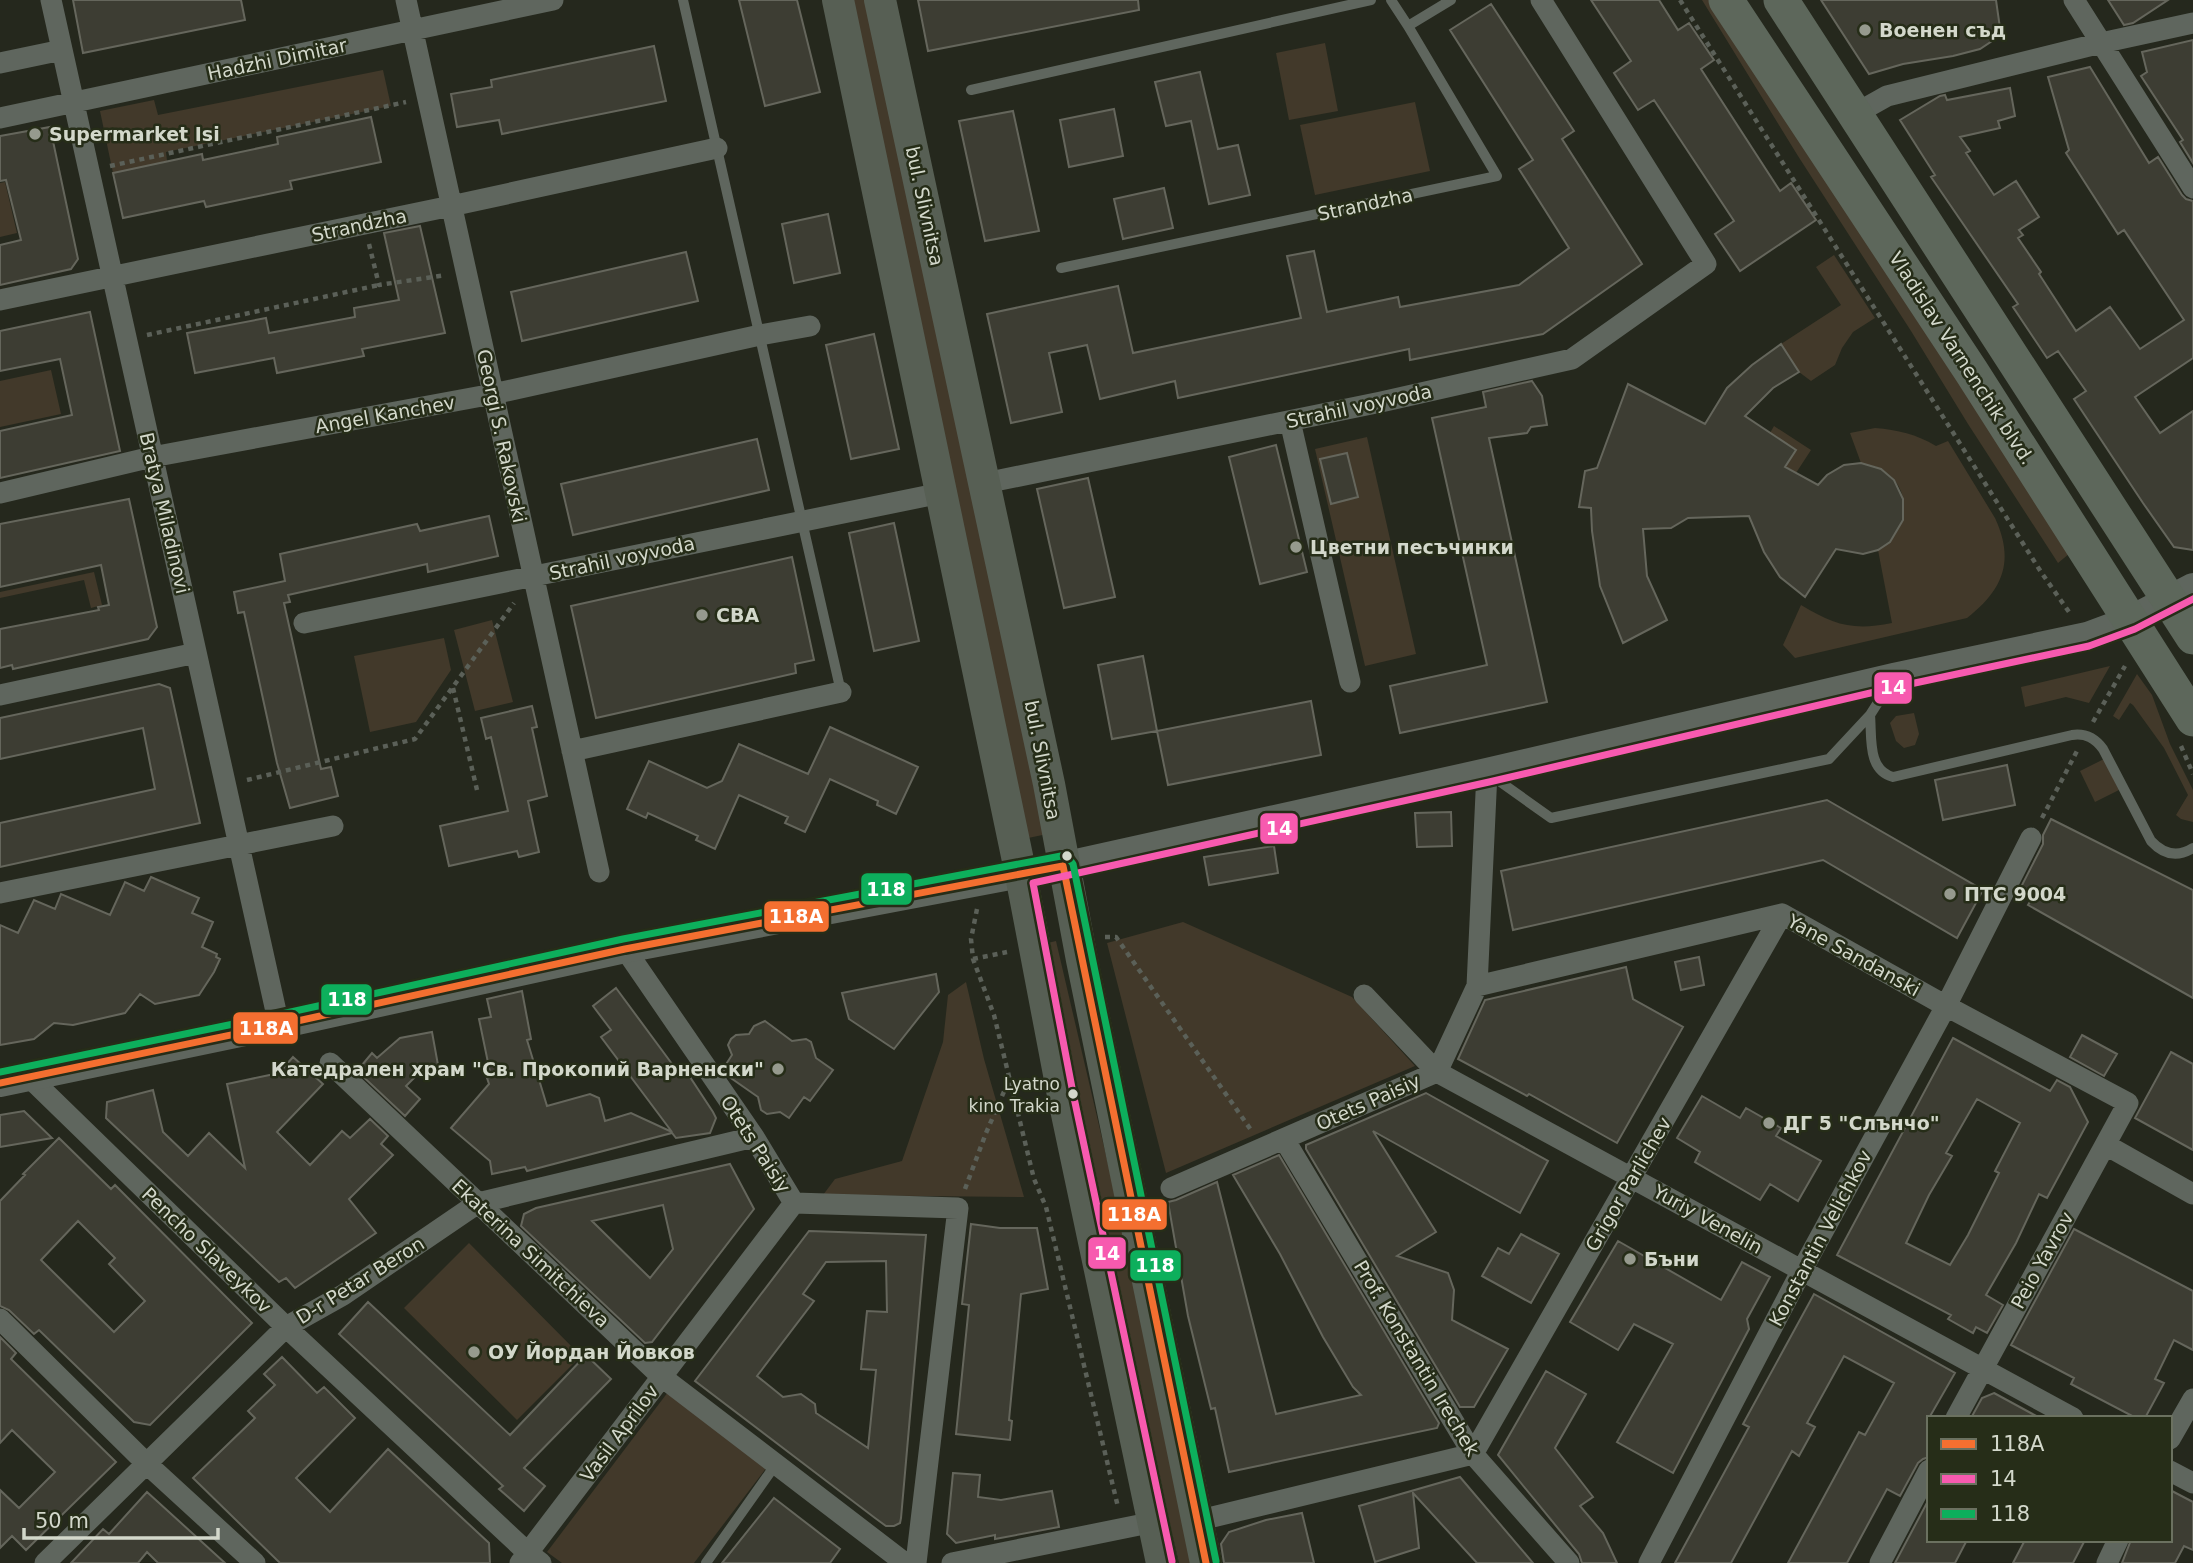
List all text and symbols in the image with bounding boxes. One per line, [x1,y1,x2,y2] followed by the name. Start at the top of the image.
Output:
[1879,19,2006,41] place label: Военен съд
[1857,22,1873,38] marker: Военен съд
[205,33,349,85] street label: Hadzhi Dimitar
[49,123,220,145] place label: Supermarket Isi
[27,126,43,142] marker: Supermarket Isi
[902,144,948,268] street label: bul. Slivnitsa
[1315,183,1415,225] street label: Strandzha
[309,204,409,246] street label: Strandzha
[1885,247,2039,469] street label: Vladislav Varnenchik blvd.
[473,347,531,525] street label: Georgi S. Rakovski
[1284,380,1434,432] street label: Strahil voyvoda
[313,391,457,437] street label: Angel Kanchev
[136,430,194,596] street label: Bratya Miladinovi
[547,532,697,584] street label: Strahil voyvoda
[1310,536,1514,558] place label: Цветни песъчинки
[1288,539,1304,555] marker: Цветни песъчинки
[716,604,759,626] place label: CBA
[694,607,710,623] marker: CBA
[1873,671,1913,705] line badge: 14
[1880,676,1906,698] text: 14
[1021,698,1065,822] street label: bul. Slivnitsa
[1259,812,1299,845] line badge: 14
[1266,817,1292,839] text: 14
[1060,849,1074,863] unlabelled marker
[860,872,913,906] line badge: 118
[866,878,906,900] text: 118
[1964,883,2066,905] place label: ПТС 9004
[1942,886,1958,902] marker: ПТС 9004
[763,900,830,933] line badge: 118А
[769,905,823,927] text: 118А
[1783,909,1924,1001] street label: Yane Sandanski
[320,983,373,1016] line badge: 118
[327,988,367,1010] text: 118
[232,1011,299,1045] line badge: 118А
[239,1017,293,1039] text: 118А
[271,1058,764,1080] place label: Катедрален храм "Св. Прокопий Варненски"
[770,1061,786,1077] marker: Катедрален храм "Св. Прокопий Варненски"
[1313,1069,1423,1135] street label: Otets Paisiy
[969,1074,1060,1116] place label: Lyatno kino Trakia
[1066,1087,1080,1101] marker: Lyatno kino Trakia
[716,1091,796,1197] street label: Otets Paisiy
[1783,1112,1940,1134] place label: ДГ 5 "Слънчо"
[1581,1113,1675,1255] street label: Grigor Parlichev
[1761,1115,1777,1131] marker: ДГ 5 "Слънчо"
[1764,1146,1876,1330] street label: Konstantin Velichkov
[448,1174,614,1332] street label: Ekaterina Simitchieva
[1649,1179,1766,1258] street label: Yuriy Venelin
[138,1183,276,1317] street label: Pencho Slaveykov
[1101,1198,1168,1231] line badge: 118А
[1107,1203,1161,1225] text: 118А
[2006,1208,2078,1312] street label: Peio Yavrov
[292,1232,428,1328] street label: D-r Petar Beron
[1087,1236,1127,1270] line badge: 14
[1094,1242,1120,1264] text: 14
[1644,1248,1699,1270] place label: Бъни
[1129,1249,1182,1282] line badge: 118
[1622,1251,1638,1267] marker: Бъни
[1135,1254,1175,1276] text: 118
[1350,1256,1484,1460] street label: Prof. Konstantin Irechek
[488,1341,695,1363] place label: ОУ Йордан Йовков
[466,1344,482,1360] marker: ОУ Йордан Йовков
[575,1380,663,1486] street label: Vasil Aprilov
[1927,1416,2172,1542] legend
[1990,1432,2045,1456] text: 118А
[1990,1467,2017,1491] text: 14
[24,1496,219,1540] scale bar
[1990,1502,2030,1526] text: 118
[35,1509,89,1533] text: 50 m

